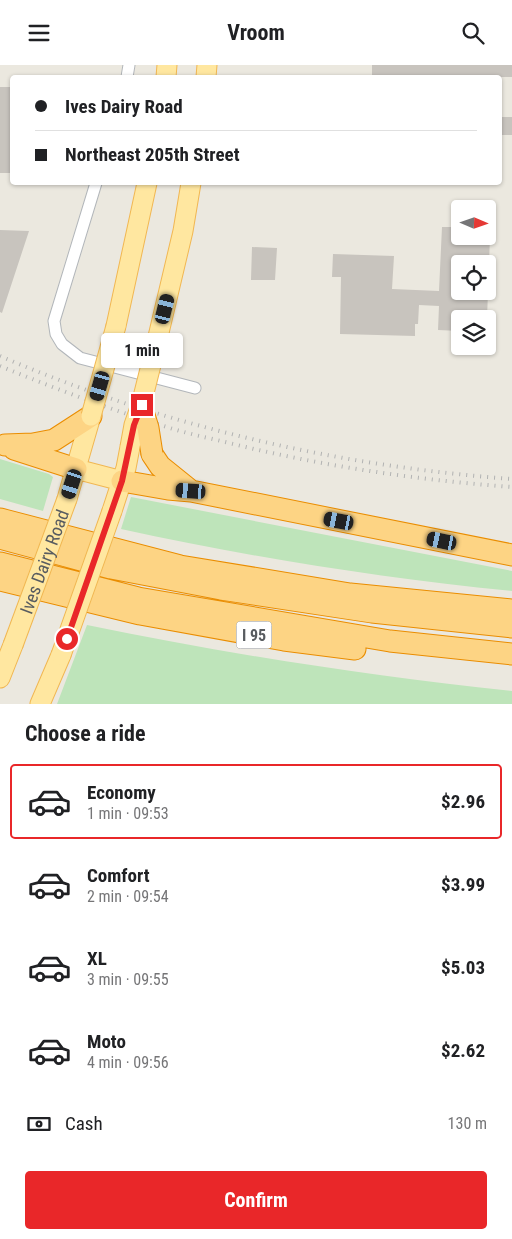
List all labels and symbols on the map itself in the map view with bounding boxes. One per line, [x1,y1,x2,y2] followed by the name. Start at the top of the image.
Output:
[451,200,496,245] north arrow
[154,293,175,325] car
[101,333,183,367] callout: 1 min
[88,370,111,402] car
[131,394,153,416] route end
[60,467,83,501] car
[175,482,206,500] car
[15,507,73,616] street label: Ives Dairy Road
[322,511,355,531] car
[425,531,458,551] car
[236,621,272,649] road number: I 95
[56,628,78,650] route start

